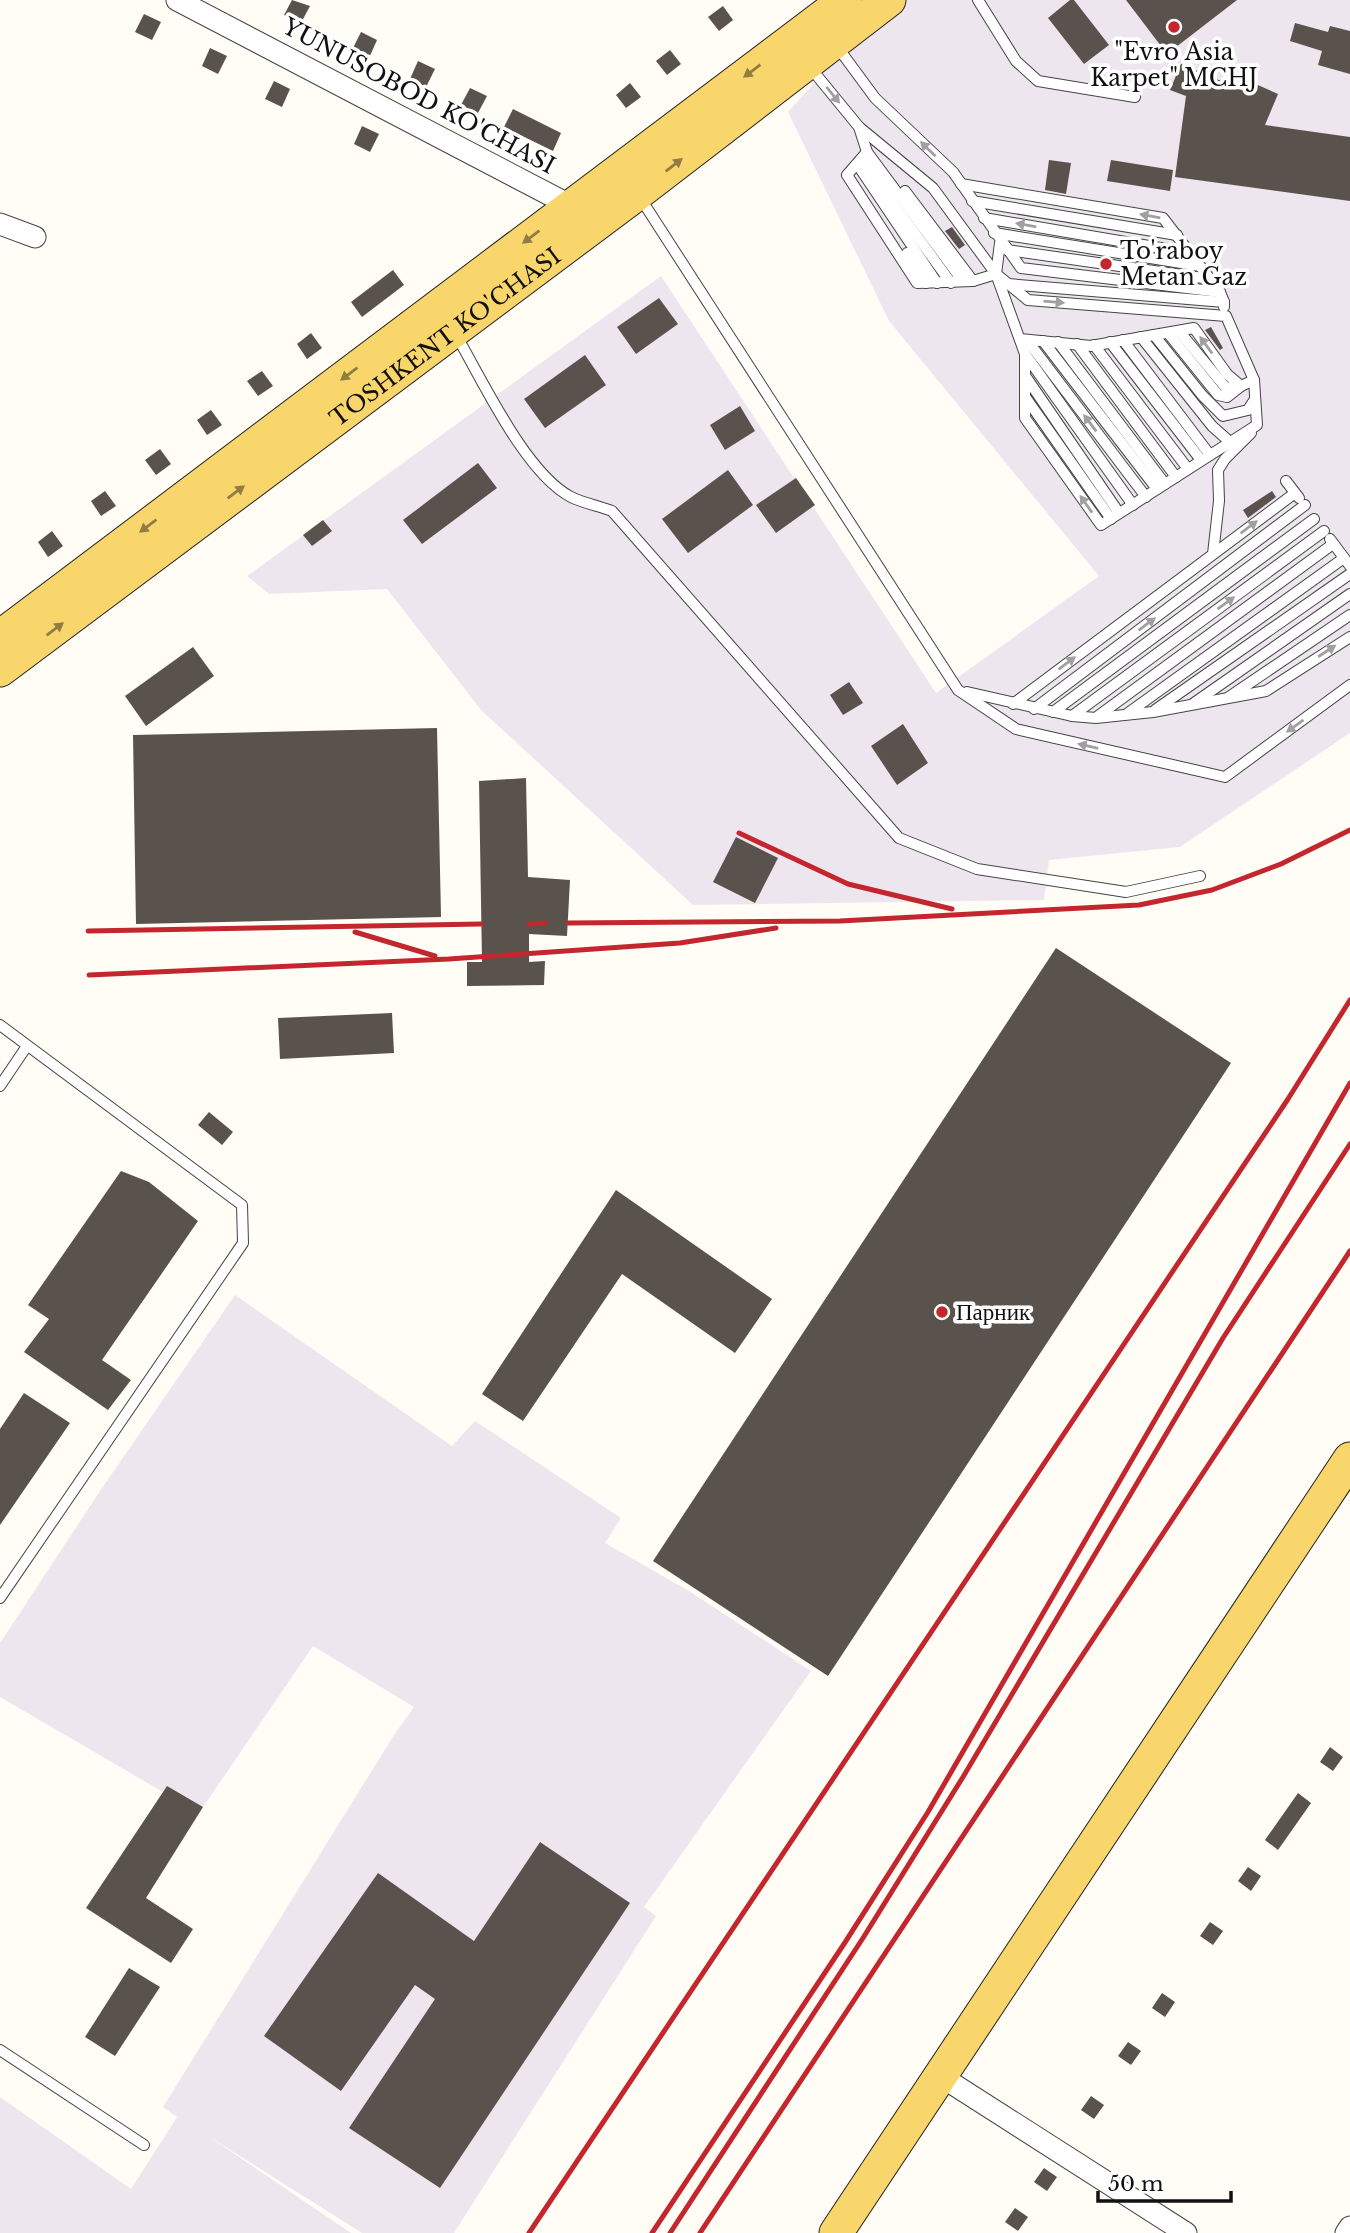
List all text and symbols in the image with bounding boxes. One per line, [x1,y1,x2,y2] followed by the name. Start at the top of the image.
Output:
[277,12,560,180] street label: YUNUSOBOD KO'CHASI
[1166,19,1182,35] marker: "Evro Asia Karpet" MCHJ
[1090,38,1258,92] place label: "Evro Asia Karpet" MCHJ
[743,63,761,78] one-way arrow
[825,86,840,103] one-way arrow
[920,141,937,157] one-way arrow
[664,158,682,173] one-way arrow
[1139,210,1161,221] one-way arrow
[1015,220,1037,231] one-way arrow
[522,230,540,244] one-way arrow
[1120,237,1247,291] place label: To'raboy Metan Gaz
[324,242,566,432] street label: TOSHKENT KO'CHASI
[1098,256,1114,272] marker: To'raboy Metan Gaz
[1044,297,1066,308] one-way arrow
[1200,336,1214,354] one-way arrow
[340,367,358,381] one-way arrow
[1082,414,1097,432] one-way arrow
[227,485,246,499] one-way arrow
[1079,495,1093,513] one-way arrow
[139,518,157,532] one-way arrow
[1240,519,1258,534] one-way arrow
[1217,596,1235,610] one-way arrow
[1138,617,1156,631] one-way arrow
[45,621,63,636] one-way arrow
[1318,645,1337,658] one-way arrow
[1058,656,1076,670] one-way arrow
[1286,718,1304,732] one-way arrow
[1077,740,1099,751] one-way arrow
[956,1298,1031,1326] place label: Парник
[934,1304,950,1320] marker: Парник
[1098,2160,1231,2204] scale bar
[1108,2171,1164,2197] text: 50 m

